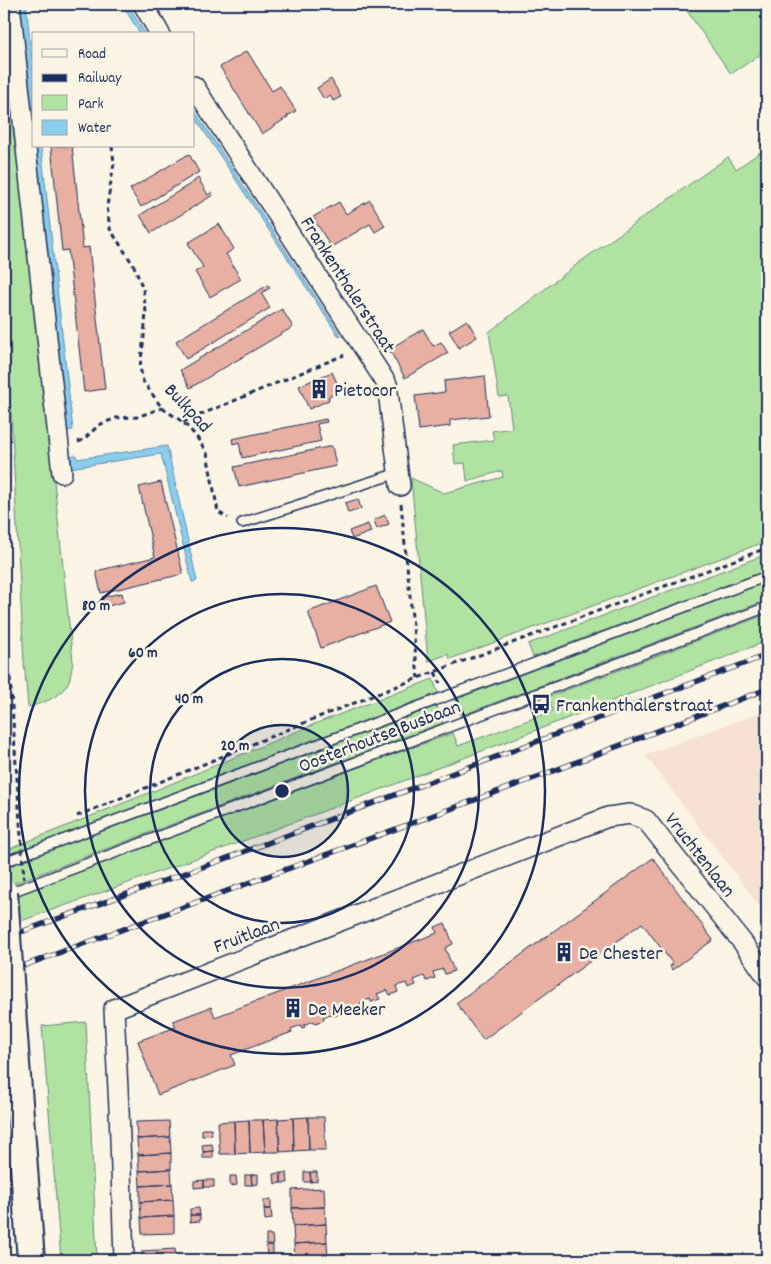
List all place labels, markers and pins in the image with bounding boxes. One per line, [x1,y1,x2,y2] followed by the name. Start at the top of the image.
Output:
[308,378,330,400] building icon: Pietocor
[334,378,397,406] place label: Pietocor
[530,693,552,715] bus stop icon: Frankenthalerstraat
[556,693,713,721] place label: Frankenthalerstraat
[273,782,291,800] centre of rings
[553,941,575,963] building icon: De Chester
[579,941,663,969] place label: De Chester
[282,997,304,1019] building icon: De Meeker
[308,997,386,1025] place label: De Meeker

